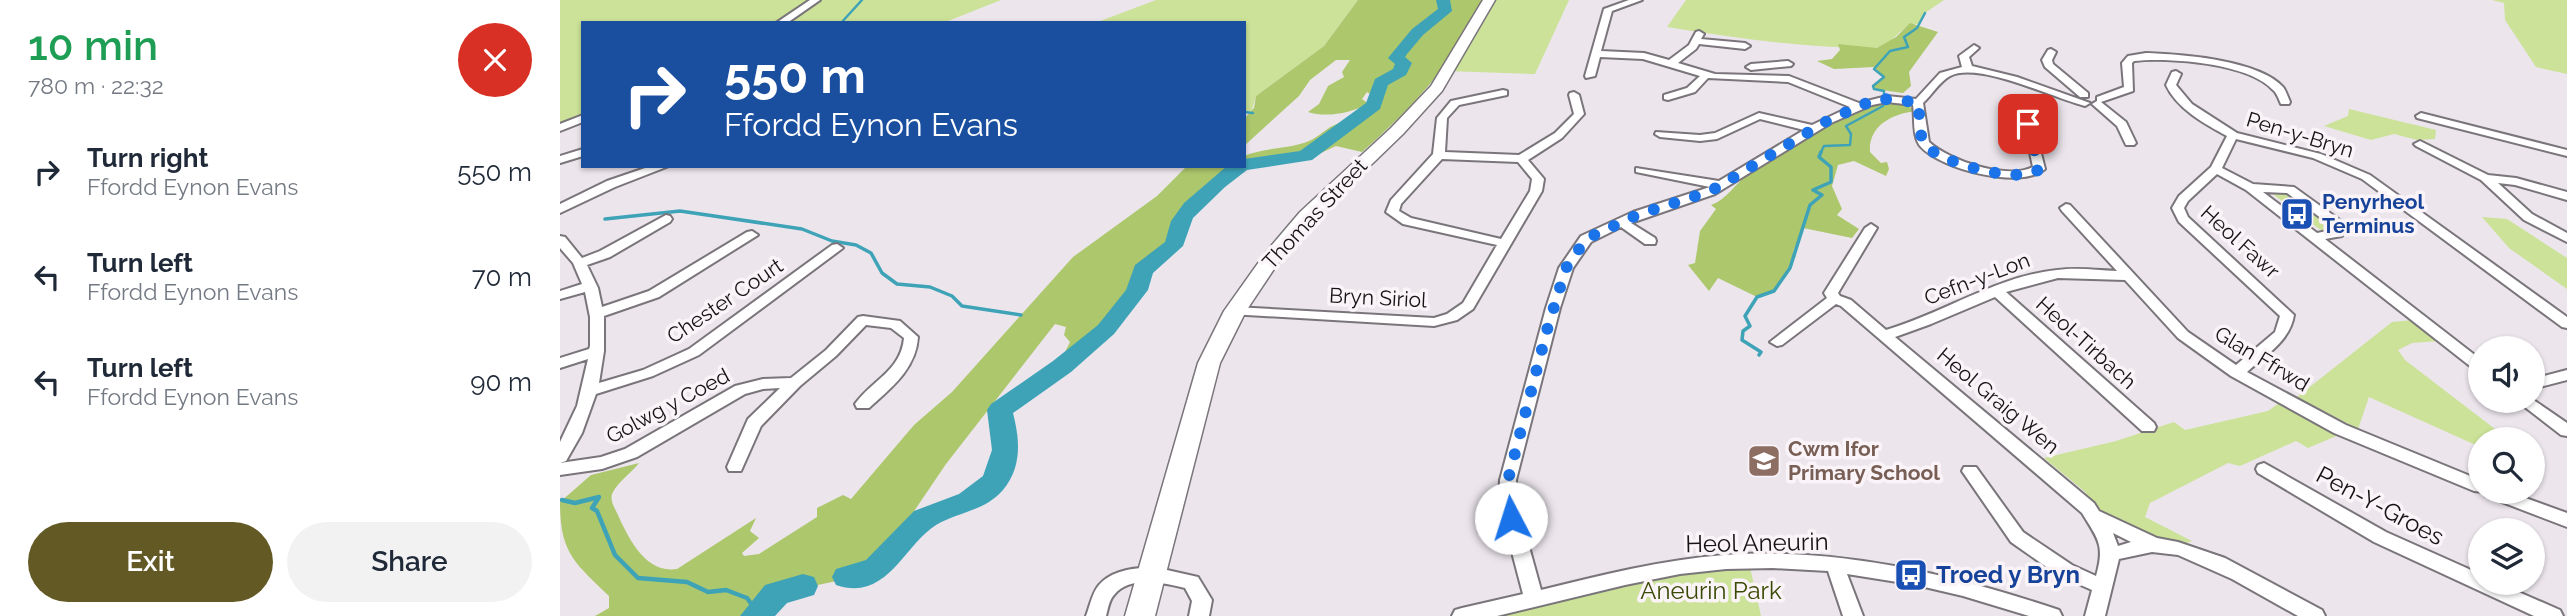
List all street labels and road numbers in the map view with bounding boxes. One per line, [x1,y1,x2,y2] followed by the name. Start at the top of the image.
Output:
[2243,106,2357,163] street label: Pen-y-Bryn
[1257,153,1372,274] street label: Thomas Street
[2196,200,2285,284] street label: Heol Fawr
[1920,247,2033,310] street label: Cefn-y-Lon
[662,253,787,349] street label: Chester Court
[1329,282,1428,313] street label: Bryn Siriol
[2031,291,2141,394] street label: Heol-Tirbach
[2210,321,2314,397] street label: Glan Ffrwd
[1932,342,2064,459] street label: Heol Graig Wen
[602,363,734,448] street label: Golwg y Coed
[2311,460,2449,551] street label: Pen-Y-Groes
[1685,527,1829,558] street label: Heol Aneurin

